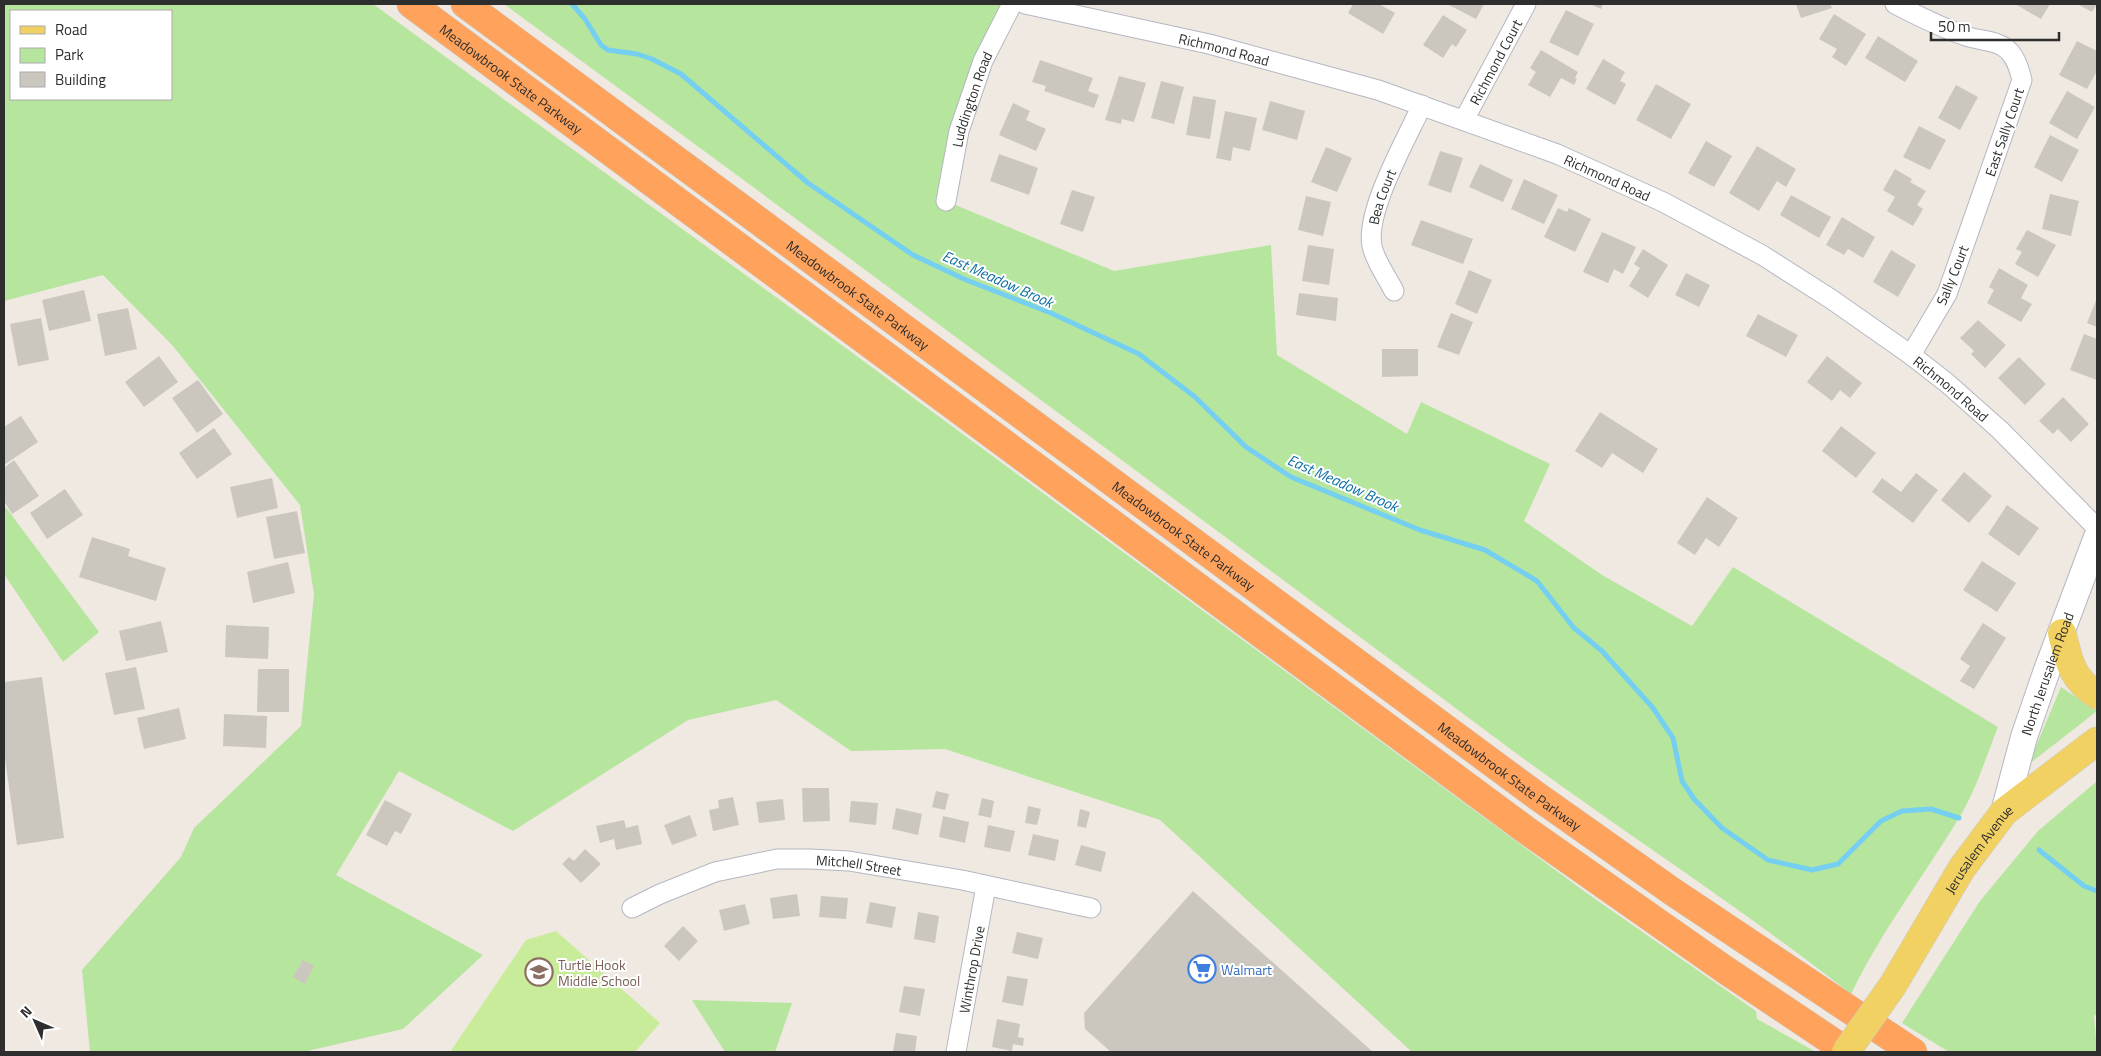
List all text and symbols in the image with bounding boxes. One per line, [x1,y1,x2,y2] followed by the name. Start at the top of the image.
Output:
[10,10,172,100] legend
[1931,10,2058,42] scale bar
[1464,15,1527,108] street label: Richmond Court
[1938,15,1971,38] text: 50 m
[55,18,87,41] text: Road
[435,18,588,139] street label: Meadowbrook State Parkway
[1177,27,1272,70] street label: Richmond Road
[55,43,84,66] text: Park
[946,48,997,149] street label: Luddington Road
[55,68,106,91] text: Building
[1979,85,2029,179] street label: East Sally Court
[1561,148,1654,206] street label: Richmond Road
[1362,165,1401,227] street label: Bea Court
[782,235,935,355] street label: Meadowbrook State Parkway
[1930,242,1974,308] street label: Sally Court
[939,244,1059,315] water label: East Meadow Brook
[1909,350,1994,426] street label: Richmond Road
[1284,448,1404,519] water label: East Meadow Brook
[1108,475,1260,595] street label: Meadowbrook State Parkway
[2015,609,2078,738] street label: North Jerusalem Road
[1434,716,1587,835] street label: Meadowbrook State Parkway
[1939,799,2017,897] street label: Jerusalem Avenue
[815,849,903,880] street label: Mitchell Street
[953,924,989,1015] street label: Winthrop Drive
[558,954,640,991] place label: Turtle Hook Middle School
[1187,954,1217,984] supermarket icon: Walmart
[524,957,554,987] school or university icon: Turtle Hook Middle School
[1221,959,1272,980] place label: Walmart
[10,996,60,1046] north arrow
[15,1001,36,1022] text: N

